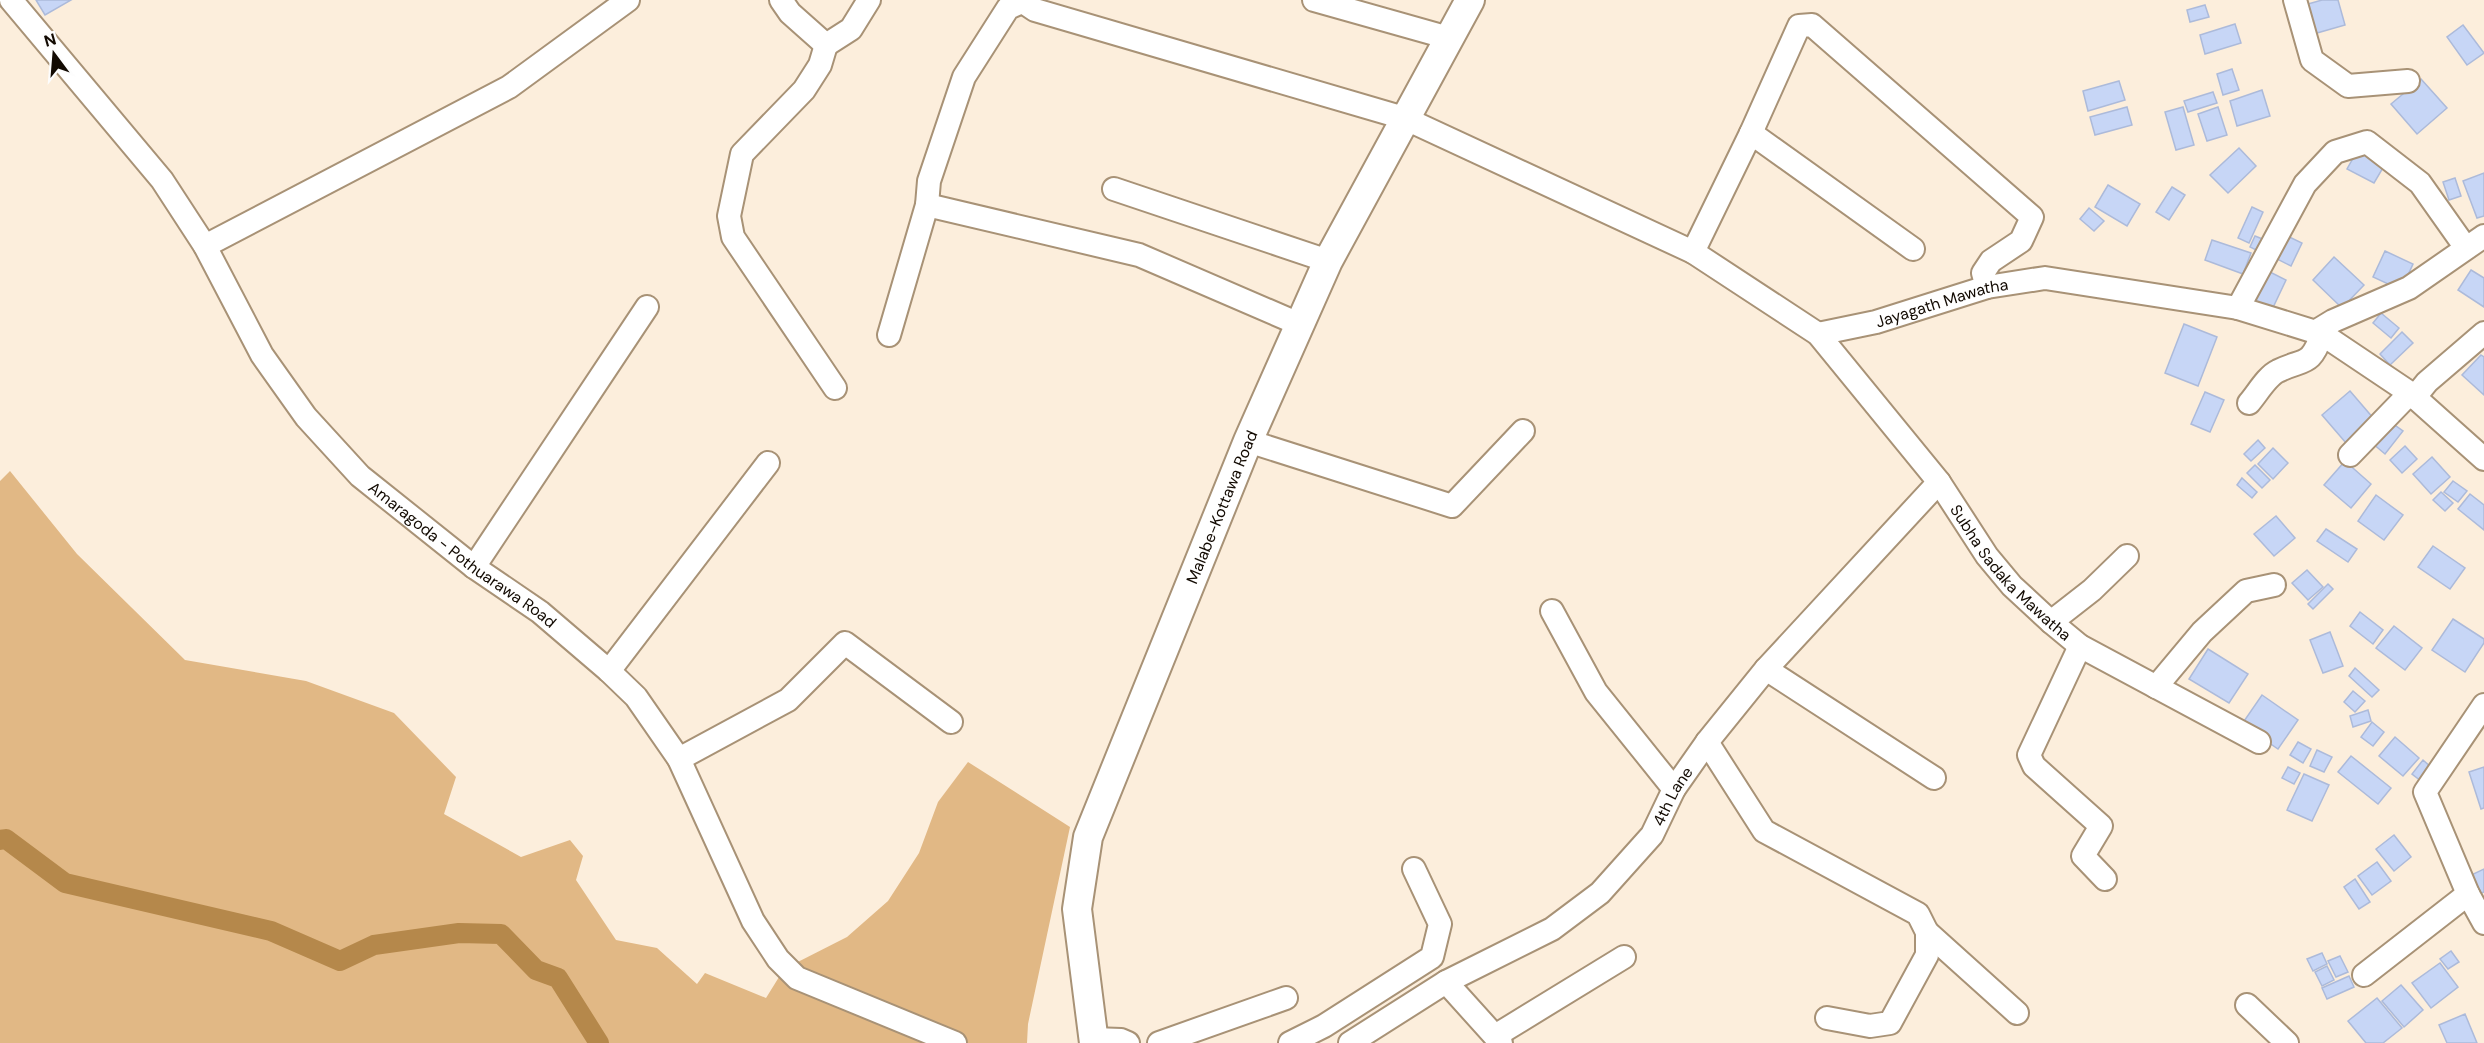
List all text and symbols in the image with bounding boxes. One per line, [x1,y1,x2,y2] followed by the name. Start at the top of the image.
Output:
[24,24,84,84] north arrow
[41,28,59,52] text: N
[1873,274,2010,332] street label: Jayagath Mawatha
[1181,427,1262,587] street label: Malabe-Kottawa Road
[364,477,561,633] street label: Amaragoda - Pothuarawa Road
[1945,501,2075,645] street label: Subha Sadaka Mawatha
[1648,763,1698,829] street label: 4th Lane

